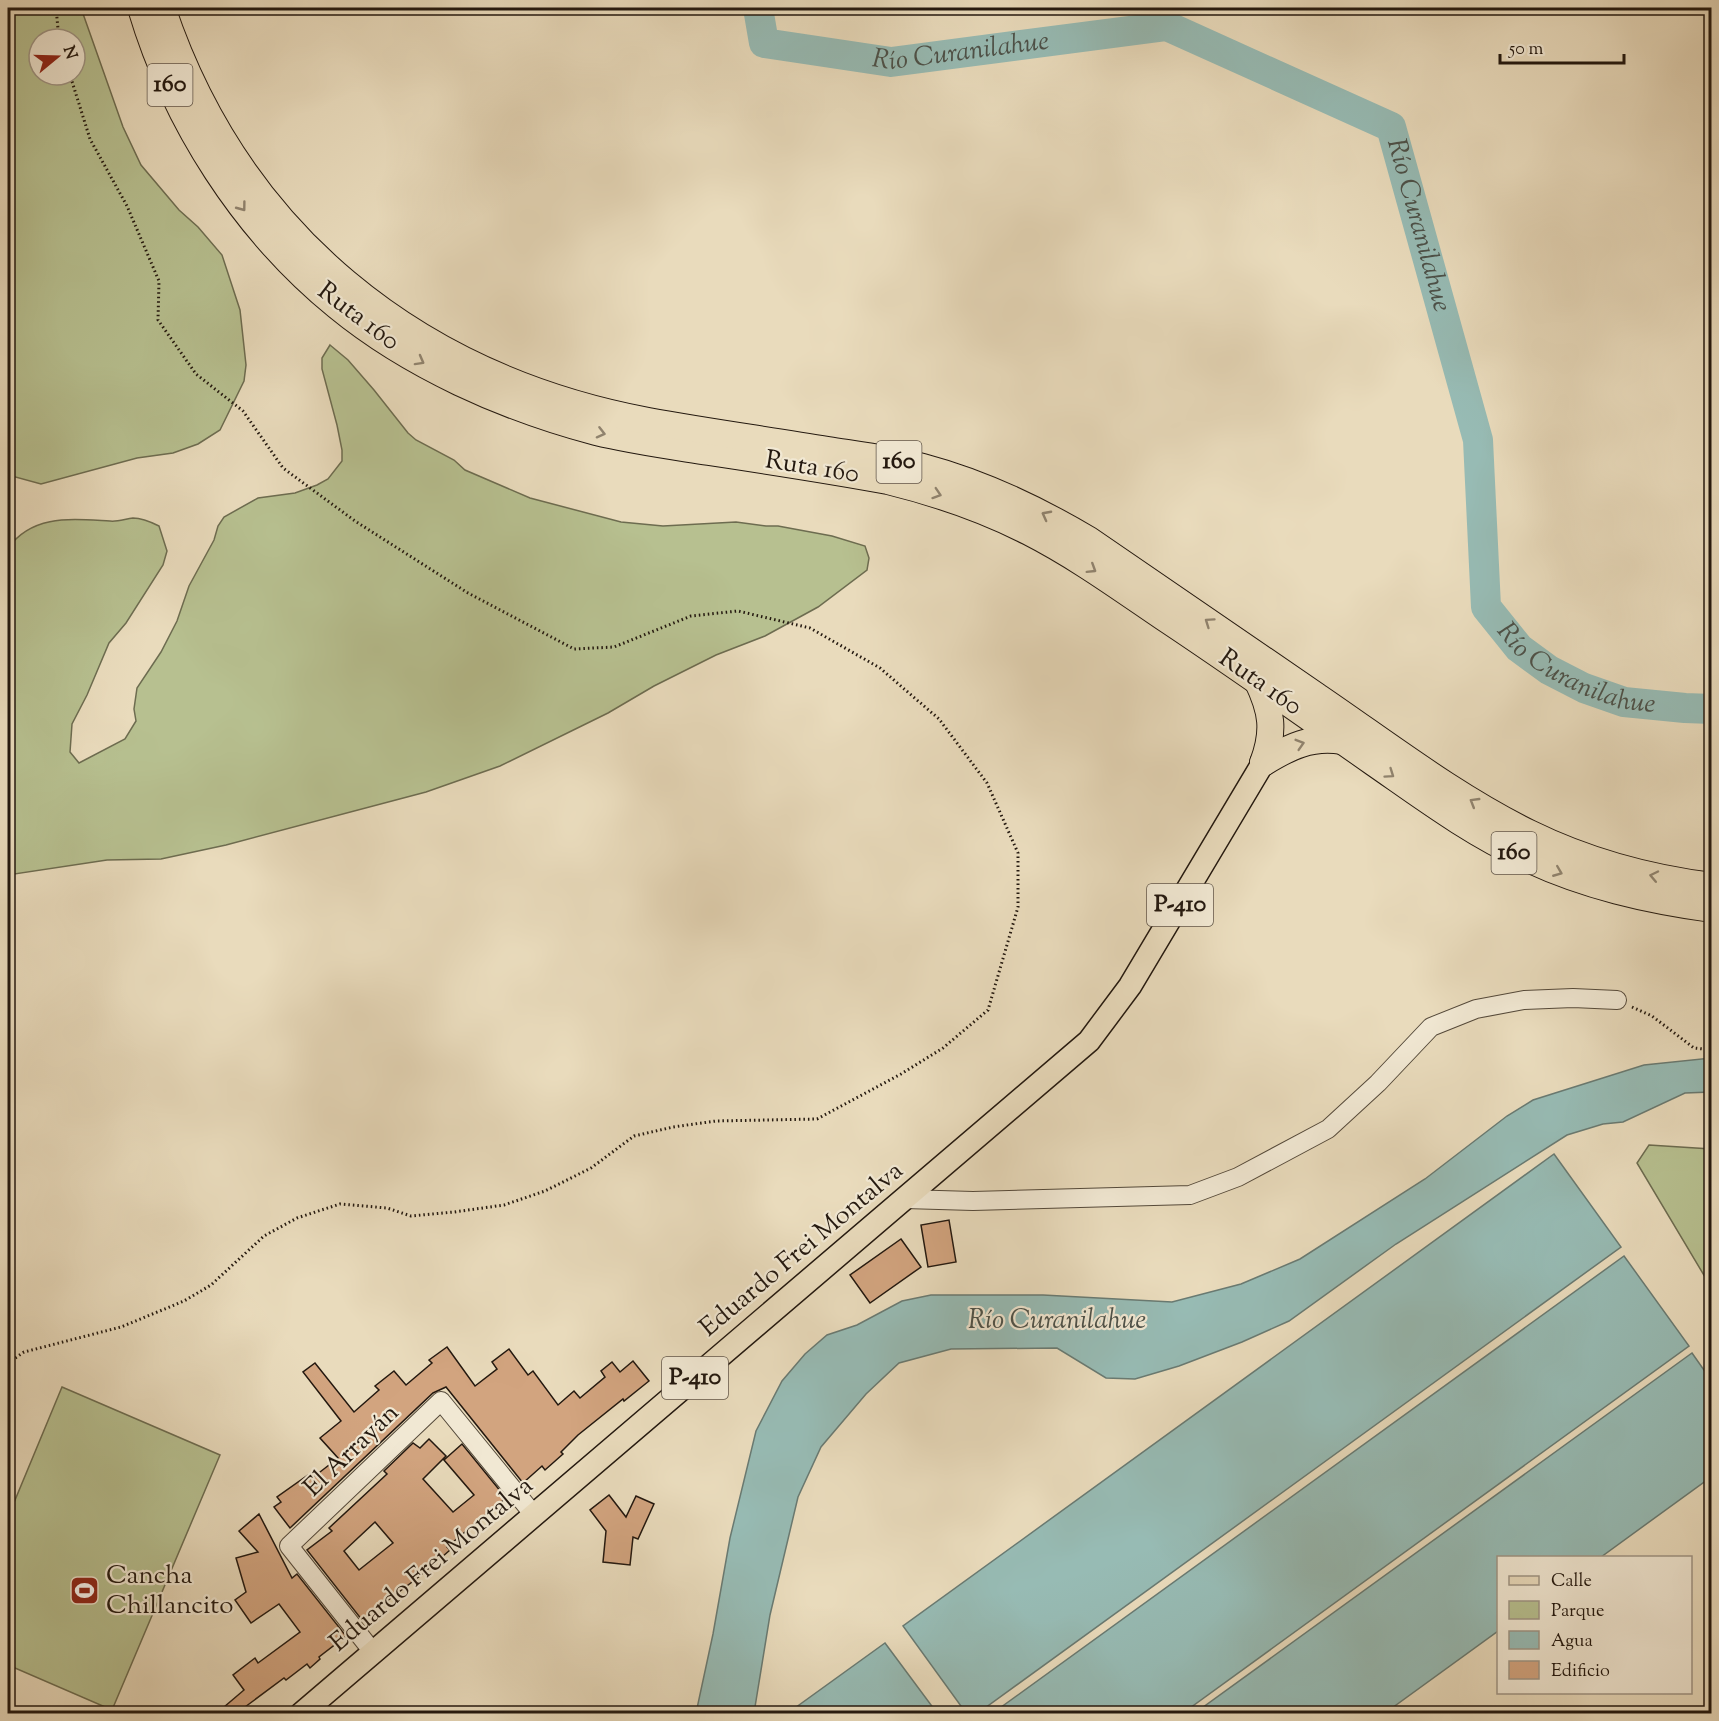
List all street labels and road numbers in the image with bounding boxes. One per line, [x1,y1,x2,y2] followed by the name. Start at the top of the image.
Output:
[148,64,192,106] road number: 160
[309,274,407,360] street label: Ruta 160
[876,441,922,483] road number: 160
[762,442,862,494] street label: Ruta 160
[1211,641,1309,725] street label: Ruta 160
[1492,832,1537,874] road number: 160
[1147,884,1213,926] road number: P-410
[692,1154,912,1346] street label: Eduardo Frei Montalva
[662,1357,728,1399] road number: P-410
[296,1396,408,1506] street label: El Arrayán
[322,1469,542,1661] street label: Eduardo Frei Montalva

